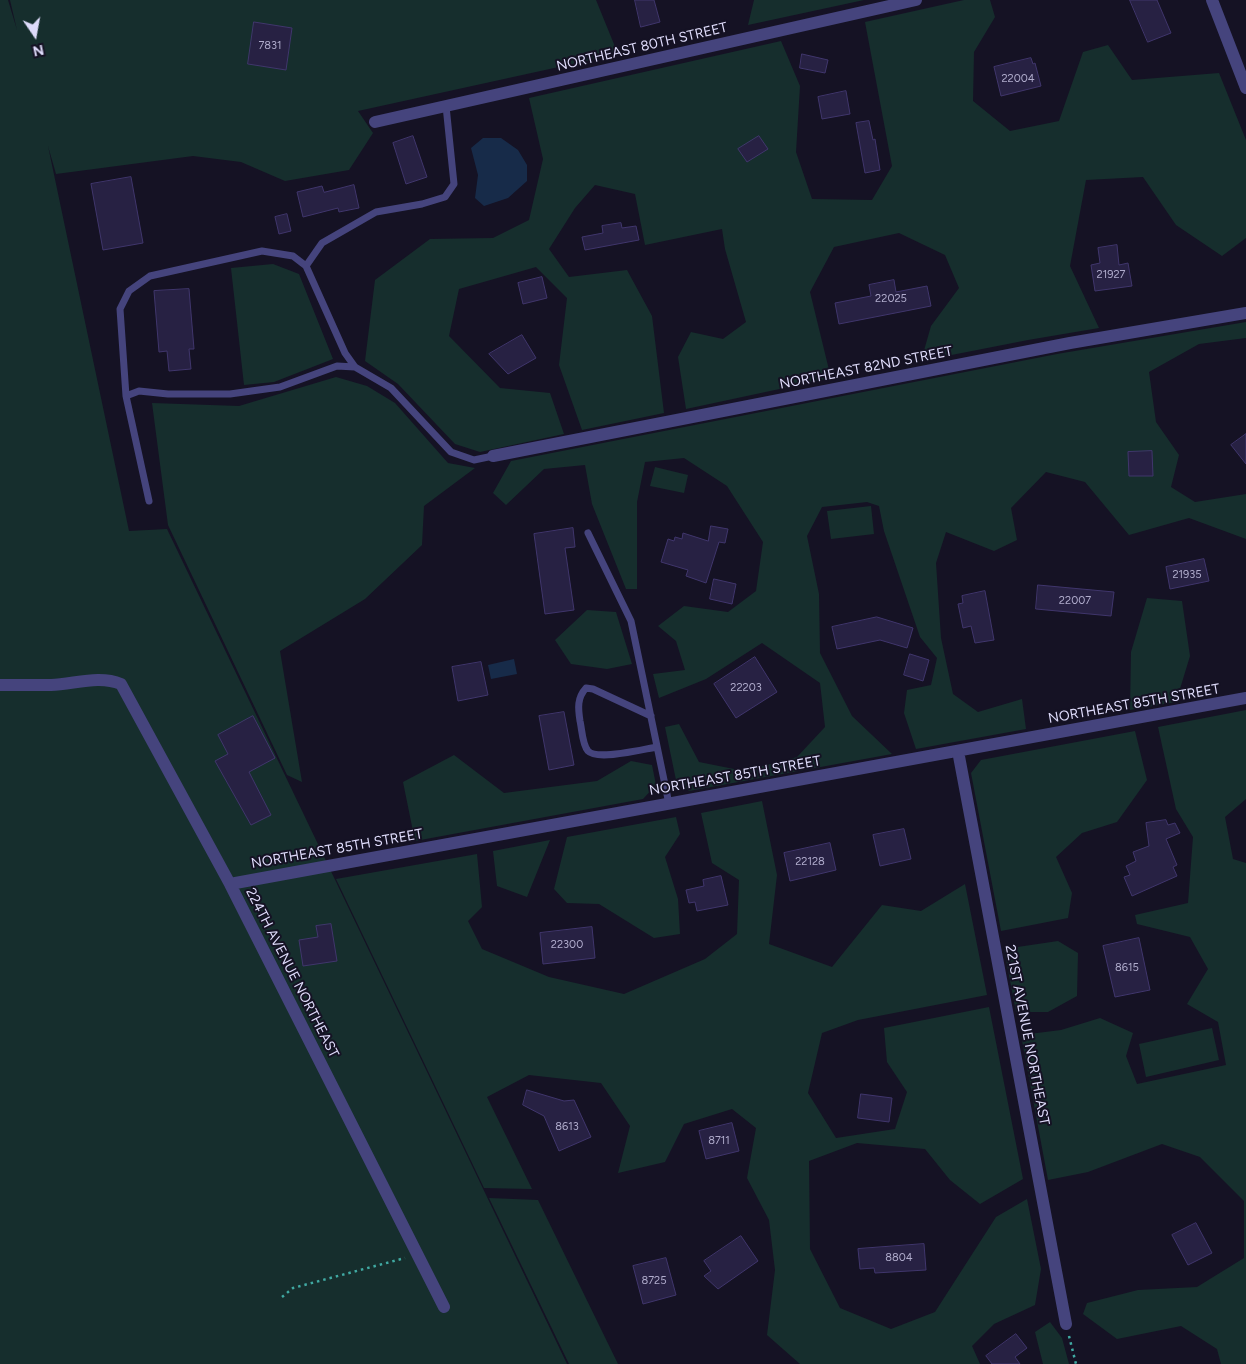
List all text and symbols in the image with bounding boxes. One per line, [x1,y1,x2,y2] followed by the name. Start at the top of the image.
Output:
[10,10,60,60] north arrow
[555,19,729,75] street label: NORTHEAST 80TH STREET
[258,39,282,53] house number: 7831
[31,41,45,60] text: N
[1001,72,1035,86] house number: 22004
[1097,268,1125,282] house number: 21927
[875,292,907,306] house number: 22025
[778,343,954,393] street label: NORTHEAST 82ND STREET
[1172,568,1202,582] house number: 21935
[1059,594,1091,608] house number: 22007
[730,681,762,695] house number: 22203
[1047,681,1221,727] street label: NORTHEAST 85TH STREET
[648,753,822,799] street label: NORTHEAST 85TH STREET
[250,826,424,872] street label: NORTHEAST 85TH STREET
[795,855,825,869] house number: 22128
[242,885,342,1061] street label: 224TH AVENUE NORTHEAST
[551,938,583,952] house number: 22300
[1001,943,1053,1127] street label: 221ST AVENUE NORTHEAST
[1115,961,1139,975] house number: 8615
[555,1120,579,1134] house number: 8613
[708,1134,730,1148] house number: 8711
[885,1251,913,1265] house number: 8804
[641,1274,667,1288] house number: 8725

